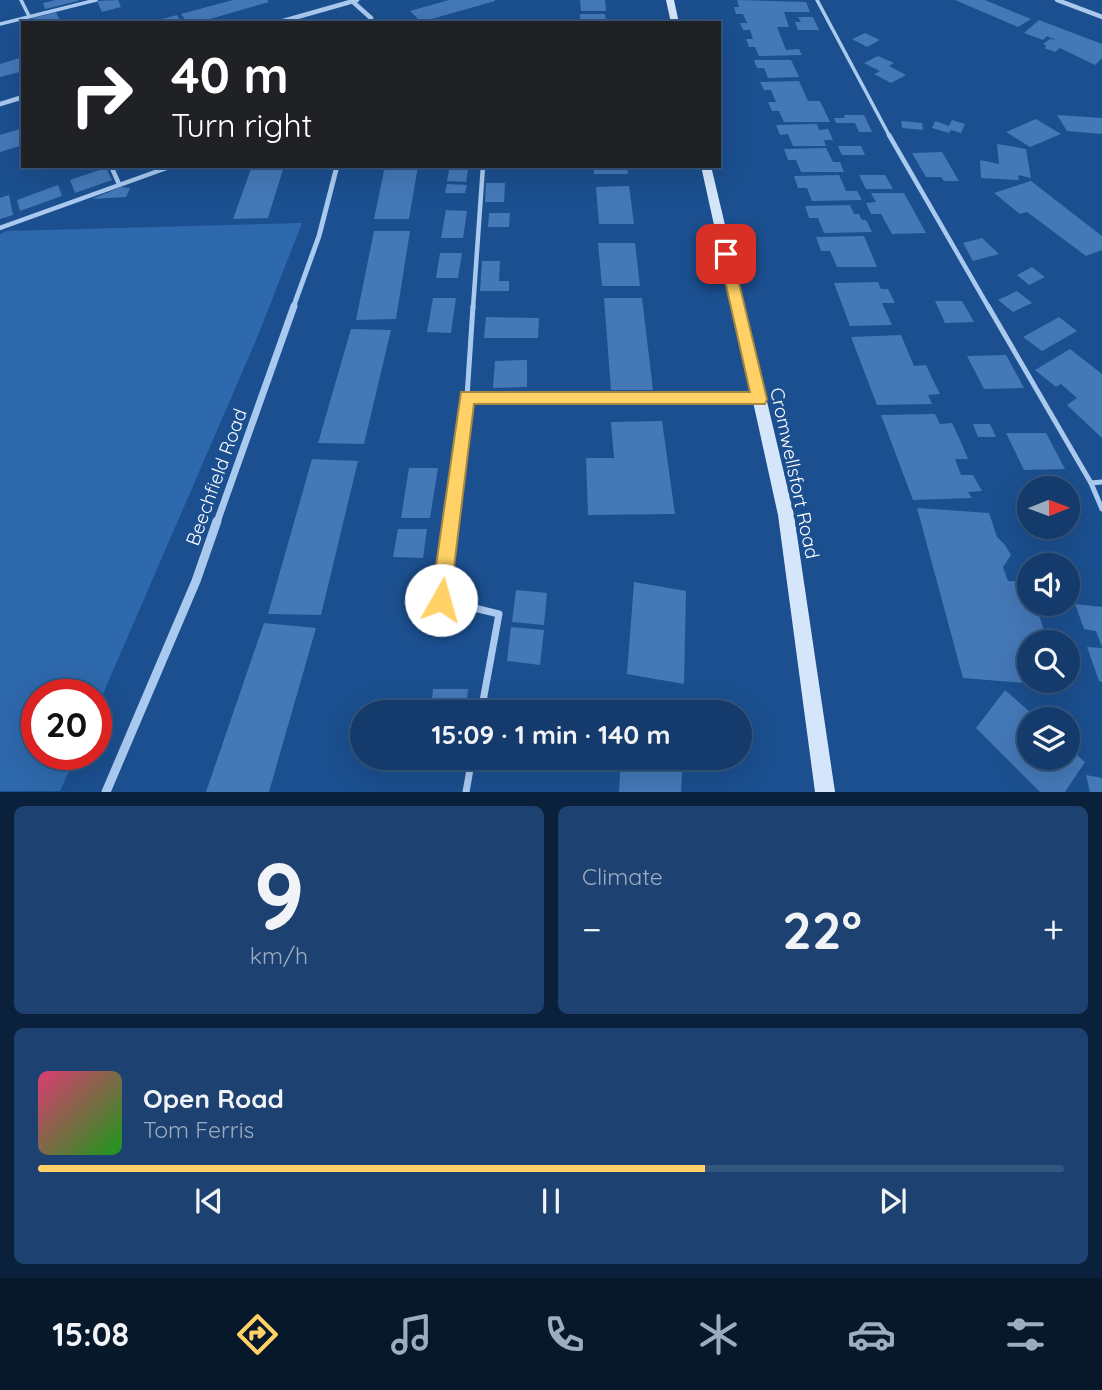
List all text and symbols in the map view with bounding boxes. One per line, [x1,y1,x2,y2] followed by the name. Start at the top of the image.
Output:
[171,44,289,105] text: 40 m
[56,49,147,140] icon: right
[171,105,312,145] text: Turn right
[696,224,756,284] pin
[707,235,745,273] icon: arrive
[765,385,825,561] street label: Cromwellsfort Road
[180,405,252,549] street label: Beechfield Road
[1017,476,1080,539] north arrow
[1017,476,1080,770] map controls
[1017,553,1080,616] button: sound
[404,563,478,637] position arrow
[1017,630,1080,693] button: search
[21,679,112,770] speed limit sign: 20
[1017,707,1080,770] button: layers
[431,718,671,751] text: 15:09 · 1 min · 140 m
[253,838,305,952] text: 9
[582,862,663,891] text: Climate
[782,897,862,962] text: 22°
[582,905,602,953] text: −
[1043,905,1064,953] text: +
[250,941,308,970] text: km/h
[143,1082,284,1115] text: Open Road
[143,1115,254,1144] text: Tom Ferris
[190,1182,228,1220] icon: previous
[532,1182,570,1220] icon: pause
[874,1182,912,1220] icon: next
[233,1310,282,1359] icon: directions
[387,1310,436,1359] icon: music
[540,1310,589,1359] icon: phone
[694,1310,743,1359] icon: climate
[847,1310,896,1359] icon: car
[1001,1310,1050,1359] icon: filters
[52,1314,129,1354] text: 15:08

